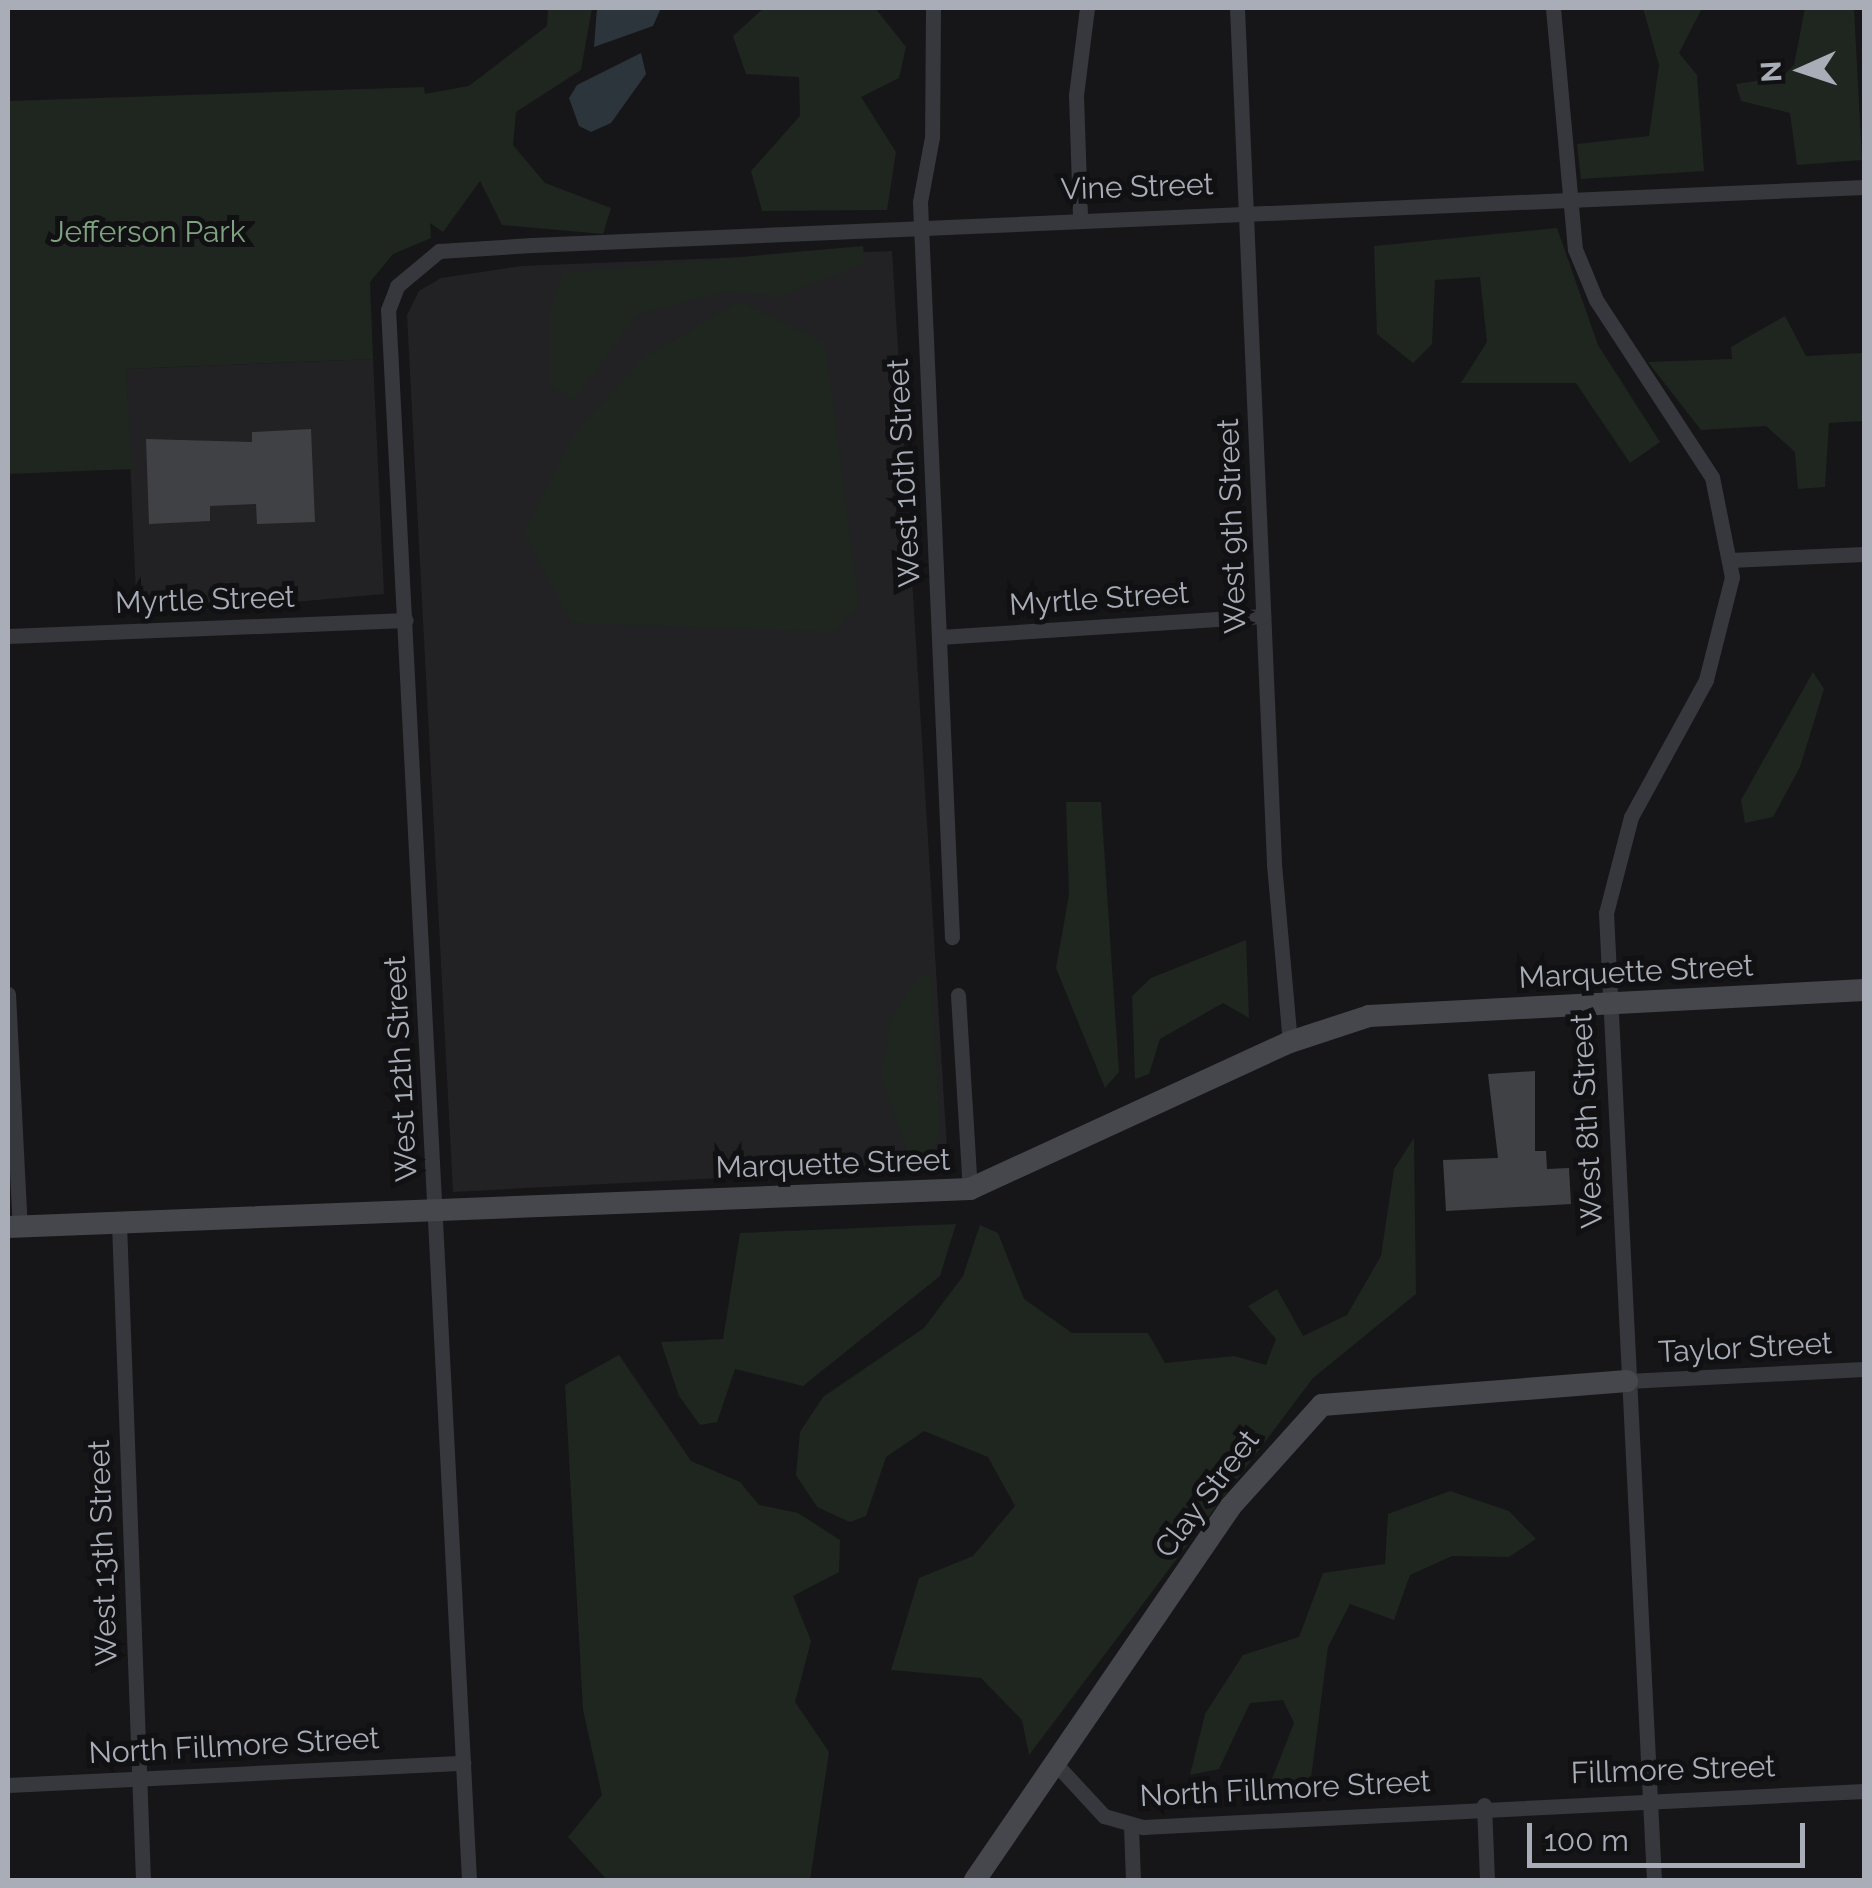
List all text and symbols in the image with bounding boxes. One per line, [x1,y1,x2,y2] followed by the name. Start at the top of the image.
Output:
[1752,20,1852,120] north arrow
[1755,60,1789,83] text: N
[1060,166,1214,208] street label: Vine Street
[50,214,246,250] park label: Jefferson Park
[880,358,928,588] street label: West 10th Street
[1210,418,1254,634] street label: West 9th Street
[1008,575,1190,623] street label: Myrtle Street
[115,579,295,621] street label: Myrtle Street
[1518,948,1754,996] street label: Marquette Street
[377,955,425,1183] street label: West 12th Street
[1563,1013,1611,1229] street label: West 8th Street
[715,1142,951,1186] street label: Marquette Street
[1657,1325,1833,1371] street label: Taylor Street
[1147,1423,1267,1565] street label: Clay Street
[81,1439,125,1667] street label: West 13th Street
[88,1720,380,1772] street label: North Fillmore Street
[1570,1748,1776,1792] street label: Fillmore Street
[1139,1763,1431,1815] street label: North Fillmore Street
[1532,1803,1810,1865] scale bar
[1544,1823,1629,1858] text: 100 m

